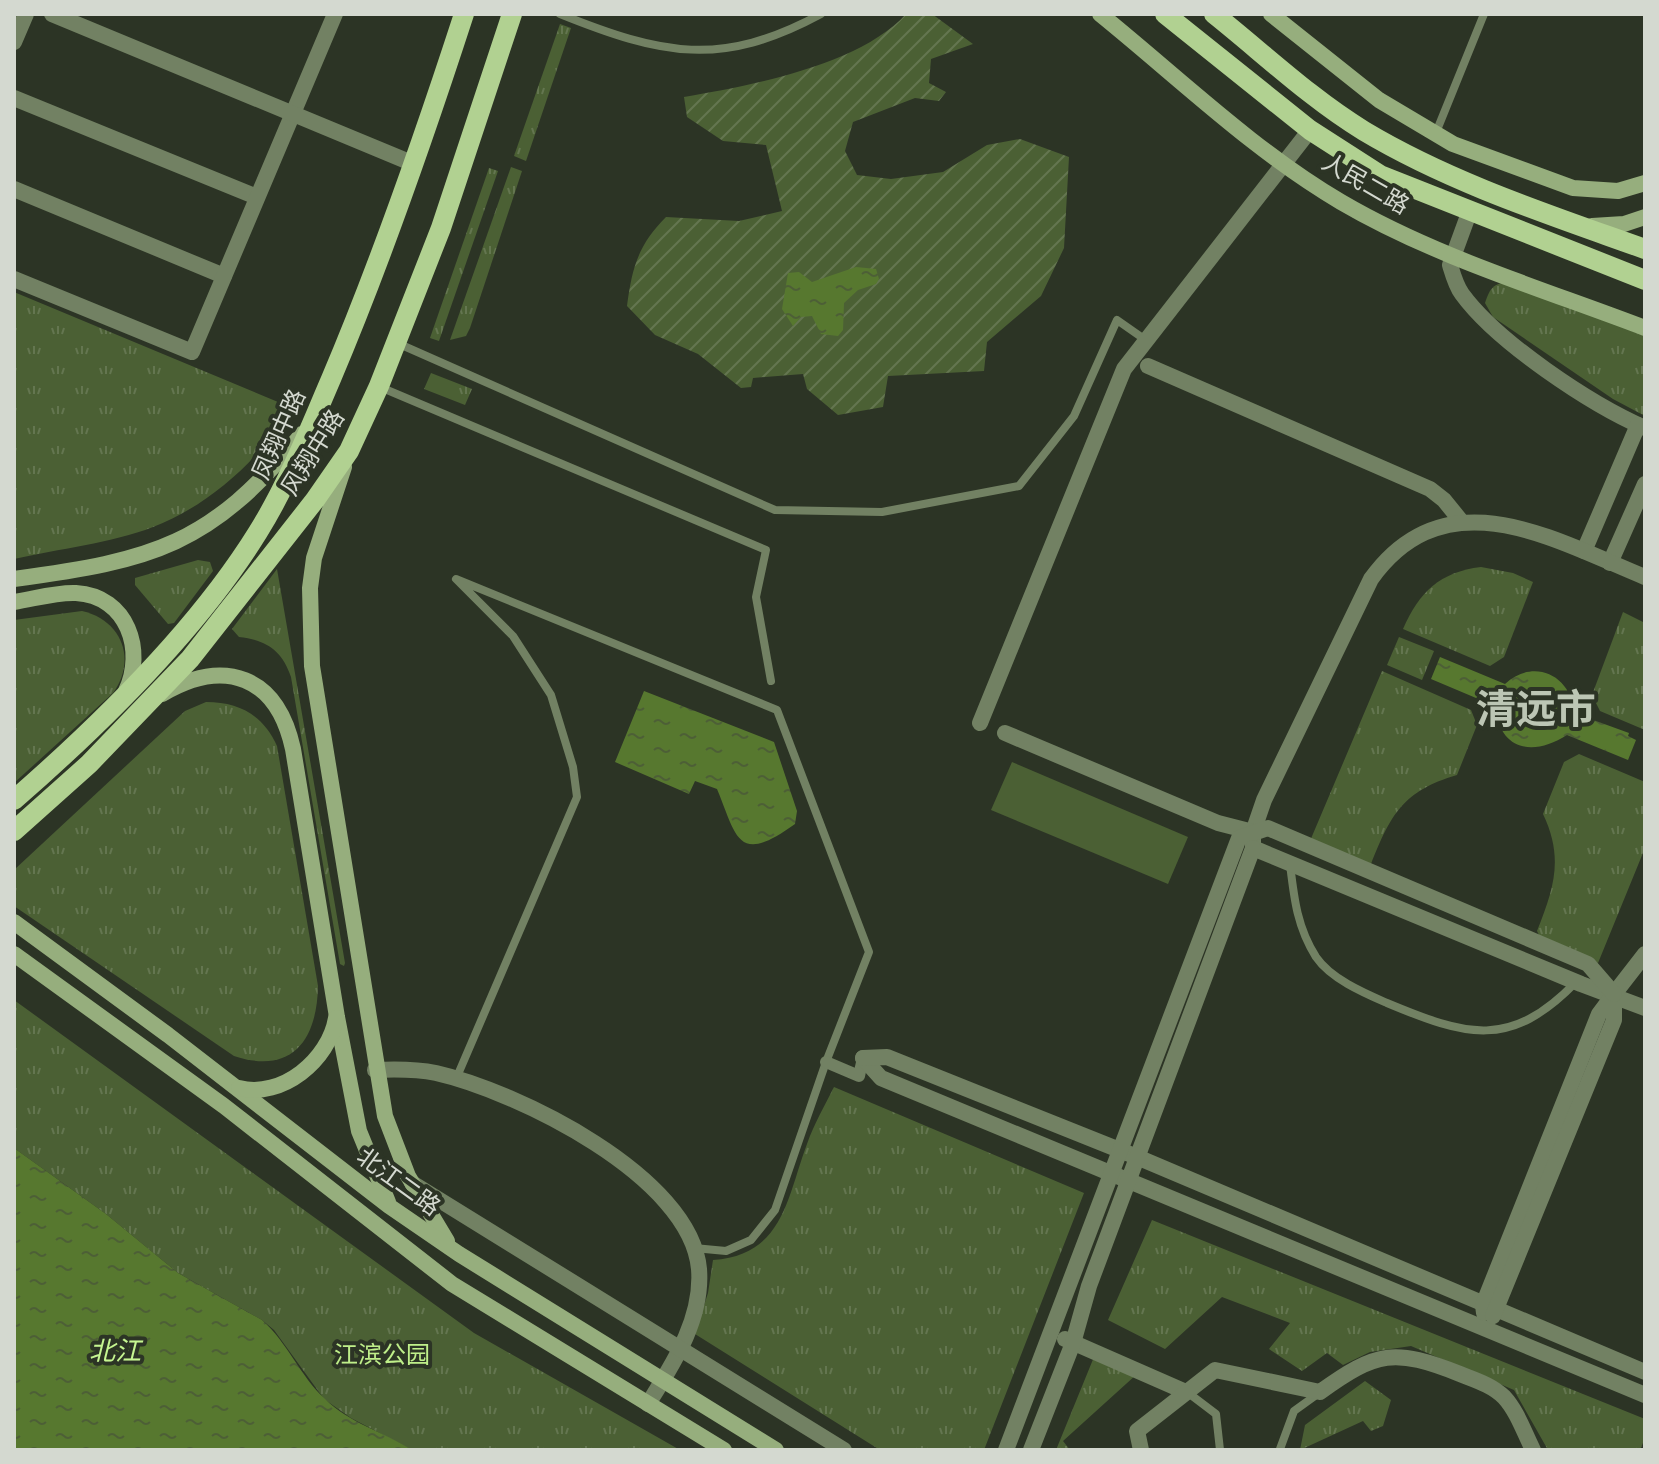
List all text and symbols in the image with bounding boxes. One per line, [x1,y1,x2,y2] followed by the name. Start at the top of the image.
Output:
[1317,147,1415,219] street label: 人民二路
[246,384,310,484] street label: 凤翔中路
[275,404,349,500] street label: 风翔中路
[1476,685,1596,732] district label: 清远市
[352,1141,446,1221] street label: 北江二路
[89,1335,144,1366] water label: 北江
[334,1340,430,1368] park label: 江滨公园

